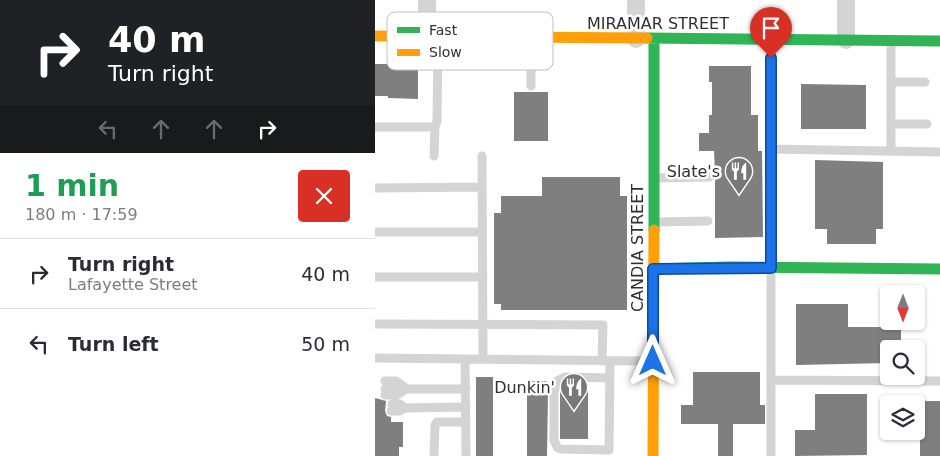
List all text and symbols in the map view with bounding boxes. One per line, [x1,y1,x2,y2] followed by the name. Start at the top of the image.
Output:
[750,7,792,58] pin
[387,12,553,70] legend
[587,14,729,33] street label: MIRAMAR STREET
[757,14,785,42] icon: arrive
[25,20,90,85] icon: right
[108,20,205,60] text: 40 m
[429,22,458,38] text: Fast
[429,44,462,60] text: Slow
[108,61,213,86] text: Turn right
[94,115,122,143] icon: left
[147,115,175,143] icon: ahead
[200,115,228,143] icon: ahead
[253,115,281,143] icon: right
[724,156,754,195] restaurant icon: Slate's
[667,162,720,181] place label: Slate's
[25,168,119,203] text: 1 min
[298,170,350,222] button: close
[628,184,647,312] street label: CANDIA STREET
[25,205,138,224] text: 180 m · 17:59
[68,253,174,275] text: Turn right
[25,260,53,288] icon: right
[301,263,350,285] text: 40 m
[68,275,198,294] text: Lafayette Street
[880,285,925,330] north arrow
[880,285,925,440] map controls
[25,330,53,358] icon: left
[68,333,159,355] text: Turn left
[301,333,350,355] text: 50 m
[626,334,678,386] position arrow
[880,340,925,385] button: search
[559,372,589,411] restaurant icon: Dunkin'
[494,378,555,397] place label: Dunkin'
[880,395,925,440] button: layers

